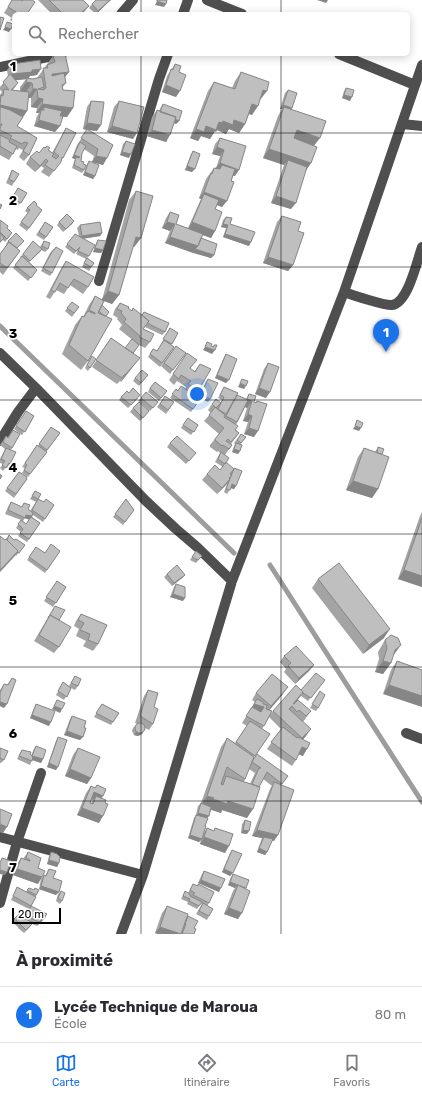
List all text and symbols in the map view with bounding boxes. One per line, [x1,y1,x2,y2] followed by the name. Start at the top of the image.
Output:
[12,12,410,56] search box
[26,23,48,45] icon: search
[58,25,139,43] text: Rechercher
[10,59,16,74] text: 1
[9,193,17,208] text: 2
[373,319,399,352] pin: 1
[9,326,18,341] text: 3
[187,384,207,404] your location
[9,460,18,475] text: 4
[9,593,17,608] text: 5
[9,726,18,741] text: 6
[9,860,17,875] text: 7
[12,906,61,925] scale bar
[18,908,44,921] text: 20 m
[16,950,113,970] text: À proximité
[54,998,258,1016] text: Lycée Technique de Maroua
[26,1007,32,1022] text: 1
[375,1007,406,1022] text: 80 m
[54,1016,87,1031] text: École
[52,1052,80,1089] tab: Carte
[184,1052,230,1089] tab: Itinéraire
[333,1052,370,1089] tab: Favoris

